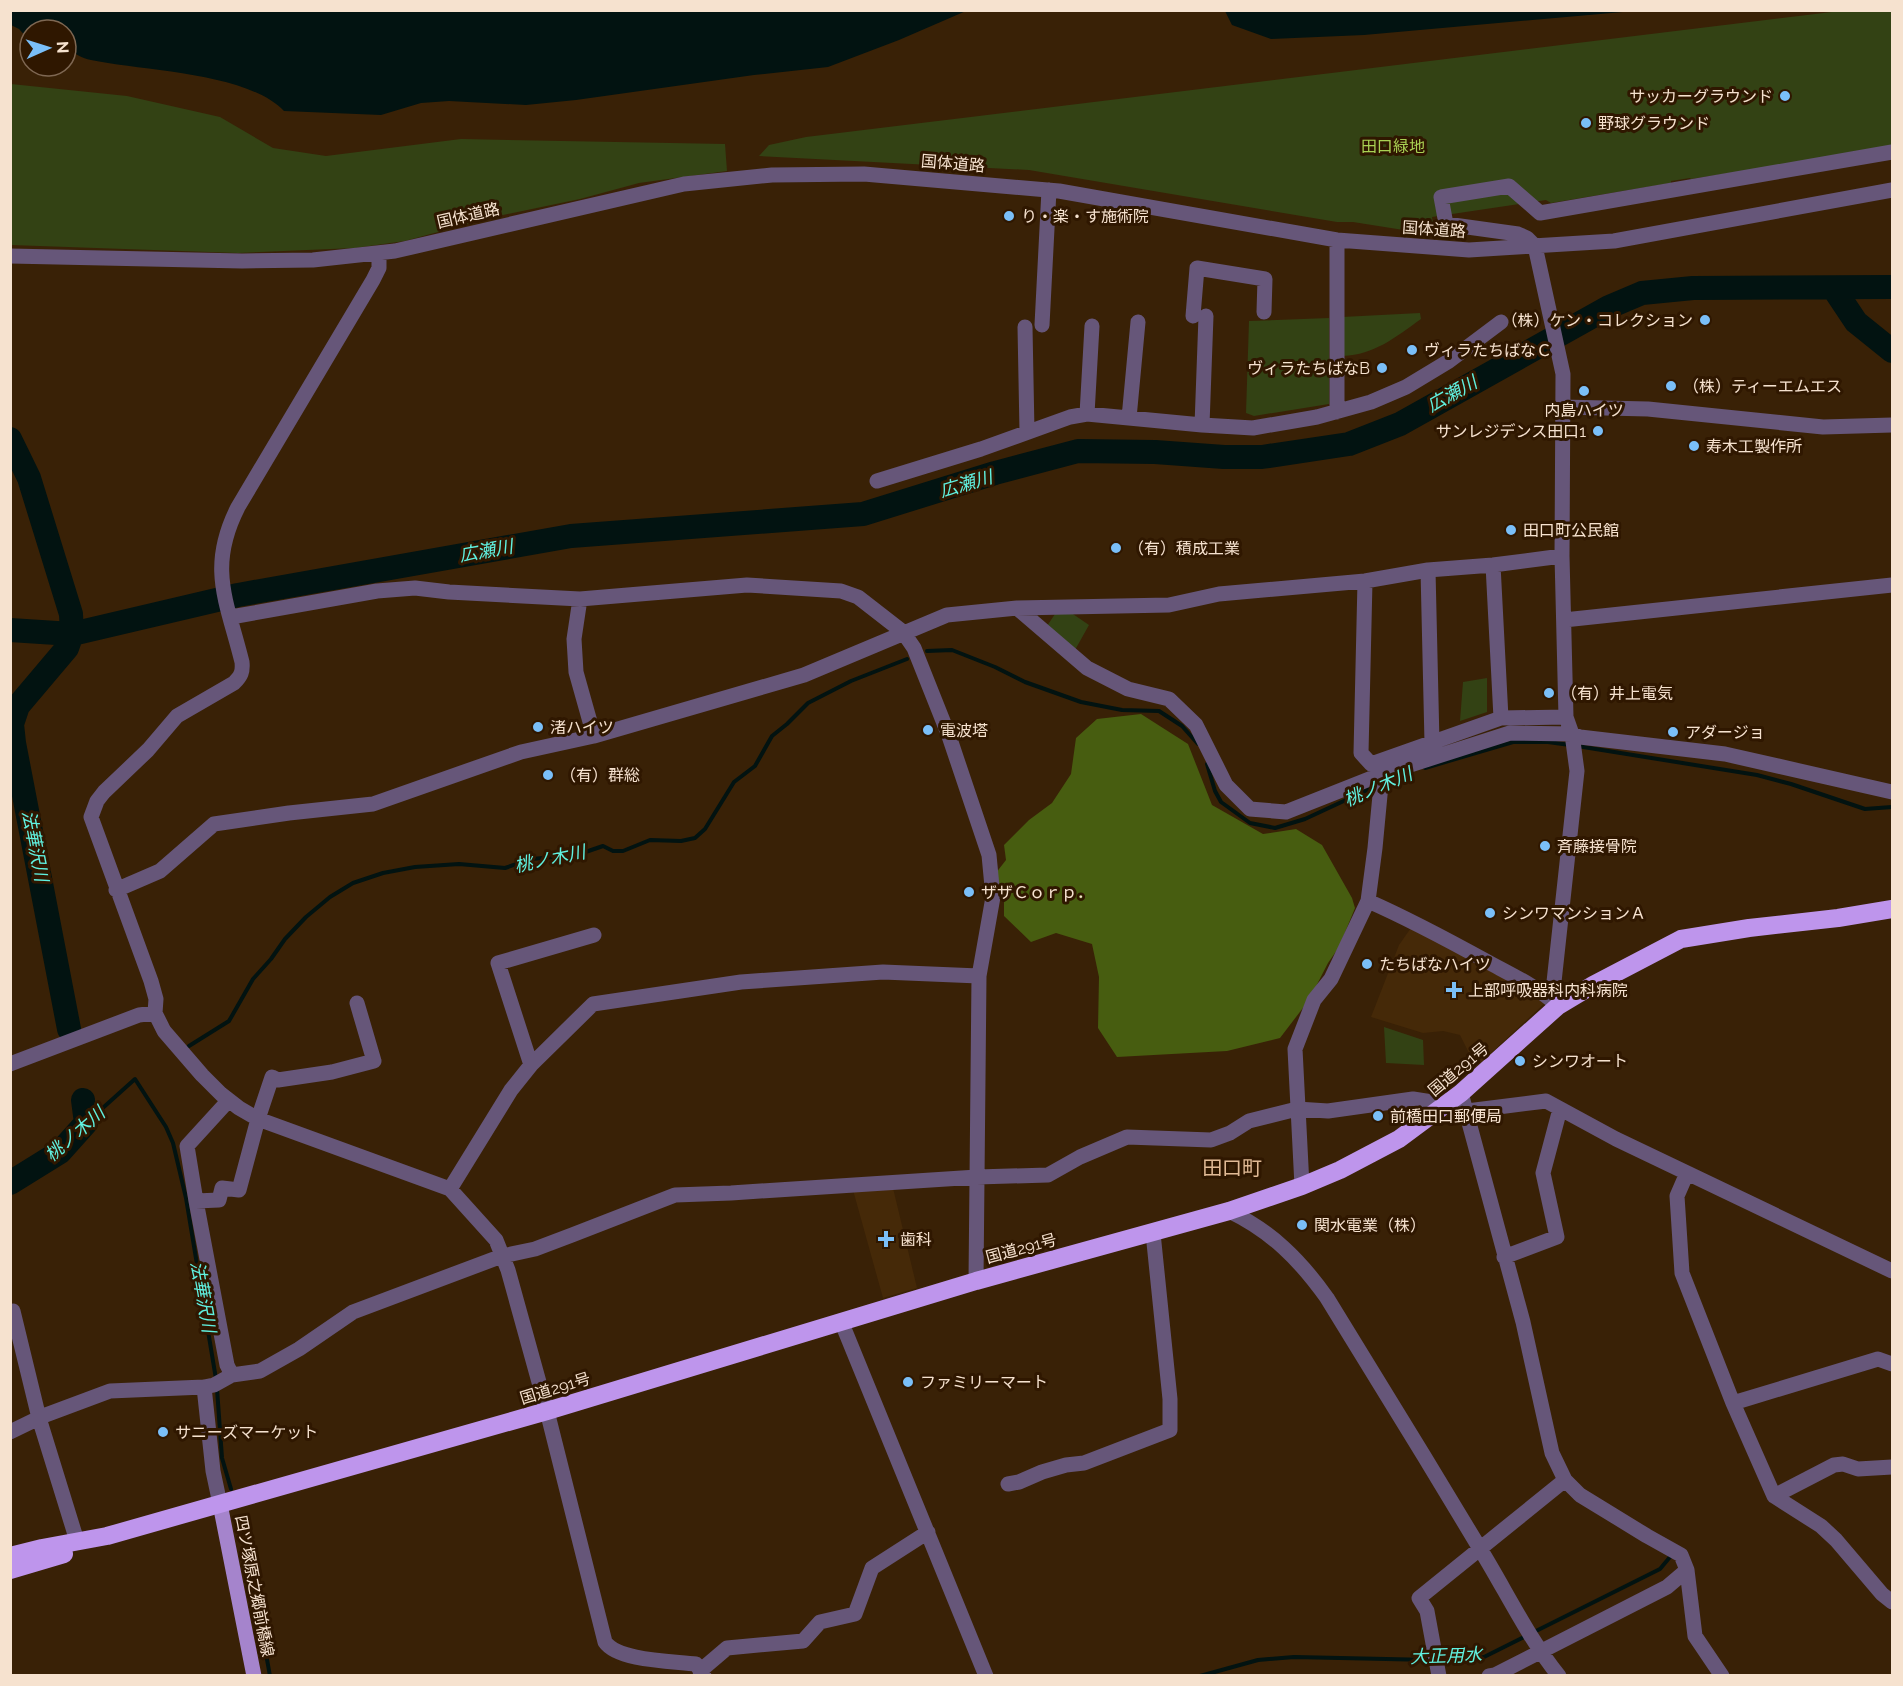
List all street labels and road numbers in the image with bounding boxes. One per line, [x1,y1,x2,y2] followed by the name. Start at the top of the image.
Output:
[920,151,986,176] street label: 国体道路
[435,199,501,232] street label: 国体道路
[1401,218,1467,241] street label: 国体道路
[1424,1039,1492,1100] street label: 国道291号
[984,1230,1059,1267] street label: 国道291号
[518,1369,593,1408] street label: 国道291号
[231,1514,278,1659] street label: 四ツ塚原之郷前橋線

